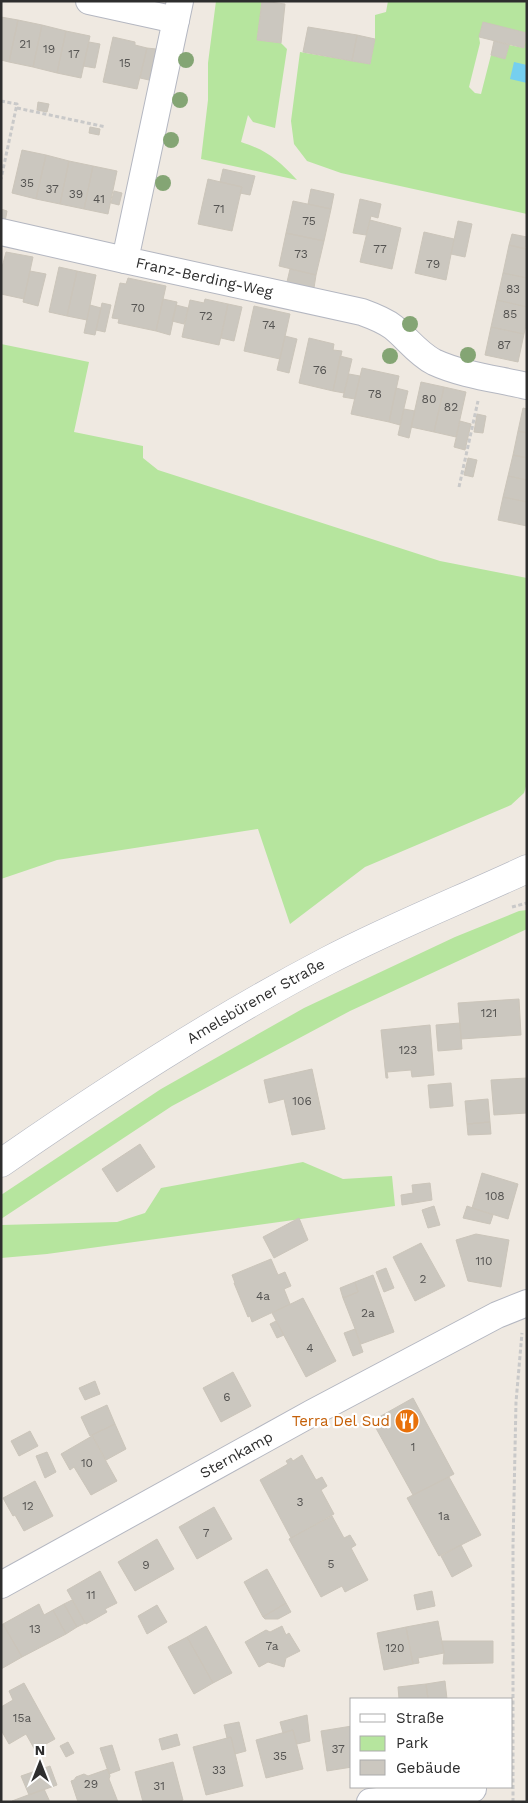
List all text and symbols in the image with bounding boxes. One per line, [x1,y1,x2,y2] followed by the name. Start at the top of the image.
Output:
[19,37,31,51] house number: 21
[43,42,55,56] house number: 19
[68,47,80,61] house number: 17
[119,56,131,70] house number: 15
[20,176,34,190] house number: 35
[45,182,59,196] house number: 37
[69,187,83,201] house number: 39
[93,192,105,206] house number: 41
[213,202,225,216] house number: 71
[302,214,316,228] house number: 75
[373,242,387,256] house number: 77
[294,247,308,261] house number: 73
[134,254,275,301] street label: Franz-Berding-Weg
[426,257,440,271] house number: 79
[506,282,520,296] house number: 83
[131,301,145,315] house number: 70
[503,307,517,321] house number: 85
[199,309,213,323] house number: 72
[262,318,276,332] house number: 74
[497,338,511,352] house number: 87
[313,363,327,377] house number: 76
[368,387,382,401] house number: 78
[422,392,436,406] house number: 80
[444,400,458,414] house number: 82
[184,955,328,1048] street label: Amelsbürener Straße
[481,1006,497,1020] house number: 121
[399,1043,417,1057] house number: 123
[292,1094,312,1108] house number: 106
[485,1189,505,1203] house number: 108
[476,1254,492,1268] house number: 110
[420,1272,427,1286] house number: 2
[256,1289,270,1303] house number: 4a
[361,1306,375,1320] house number: 2a
[306,1341,314,1355] house number: 4
[223,1390,231,1404] house number: 6
[394,1408,420,1434] restaurant icon: Terra Del Sud
[292,1412,390,1430] place label: Terra Del Sud
[197,1427,276,1482] street label: Sternkamp
[411,1440,415,1454] house number: 1
[81,1456,93,1470] house number: 10
[297,1495,304,1509] house number: 3
[22,1499,34,1513] house number: 12
[438,1509,450,1523] house number: 1a
[203,1526,210,1540] house number: 7
[328,1557,335,1571] house number: 5
[142,1558,150,1572] house number: 9
[86,1588,96,1602] house number: 11
[29,1622,41,1636] house number: 13
[265,1639,279,1653] house number: 7a
[385,1641,405,1655] house number: 120
[350,1698,513,1788] legend
[396,1709,444,1727] text: Straße
[13,1711,31,1725] house number: 15a
[396,1734,429,1752] text: Park
[15,1738,65,1788] north arrow
[35,1742,45,1758] text: N
[331,1742,345,1756] house number: 37
[273,1749,287,1763] house number: 35
[396,1759,461,1777] text: Gebäude
[212,1763,226,1777] house number: 33
[84,1777,98,1791] house number: 29
[153,1779,165,1793] house number: 31

